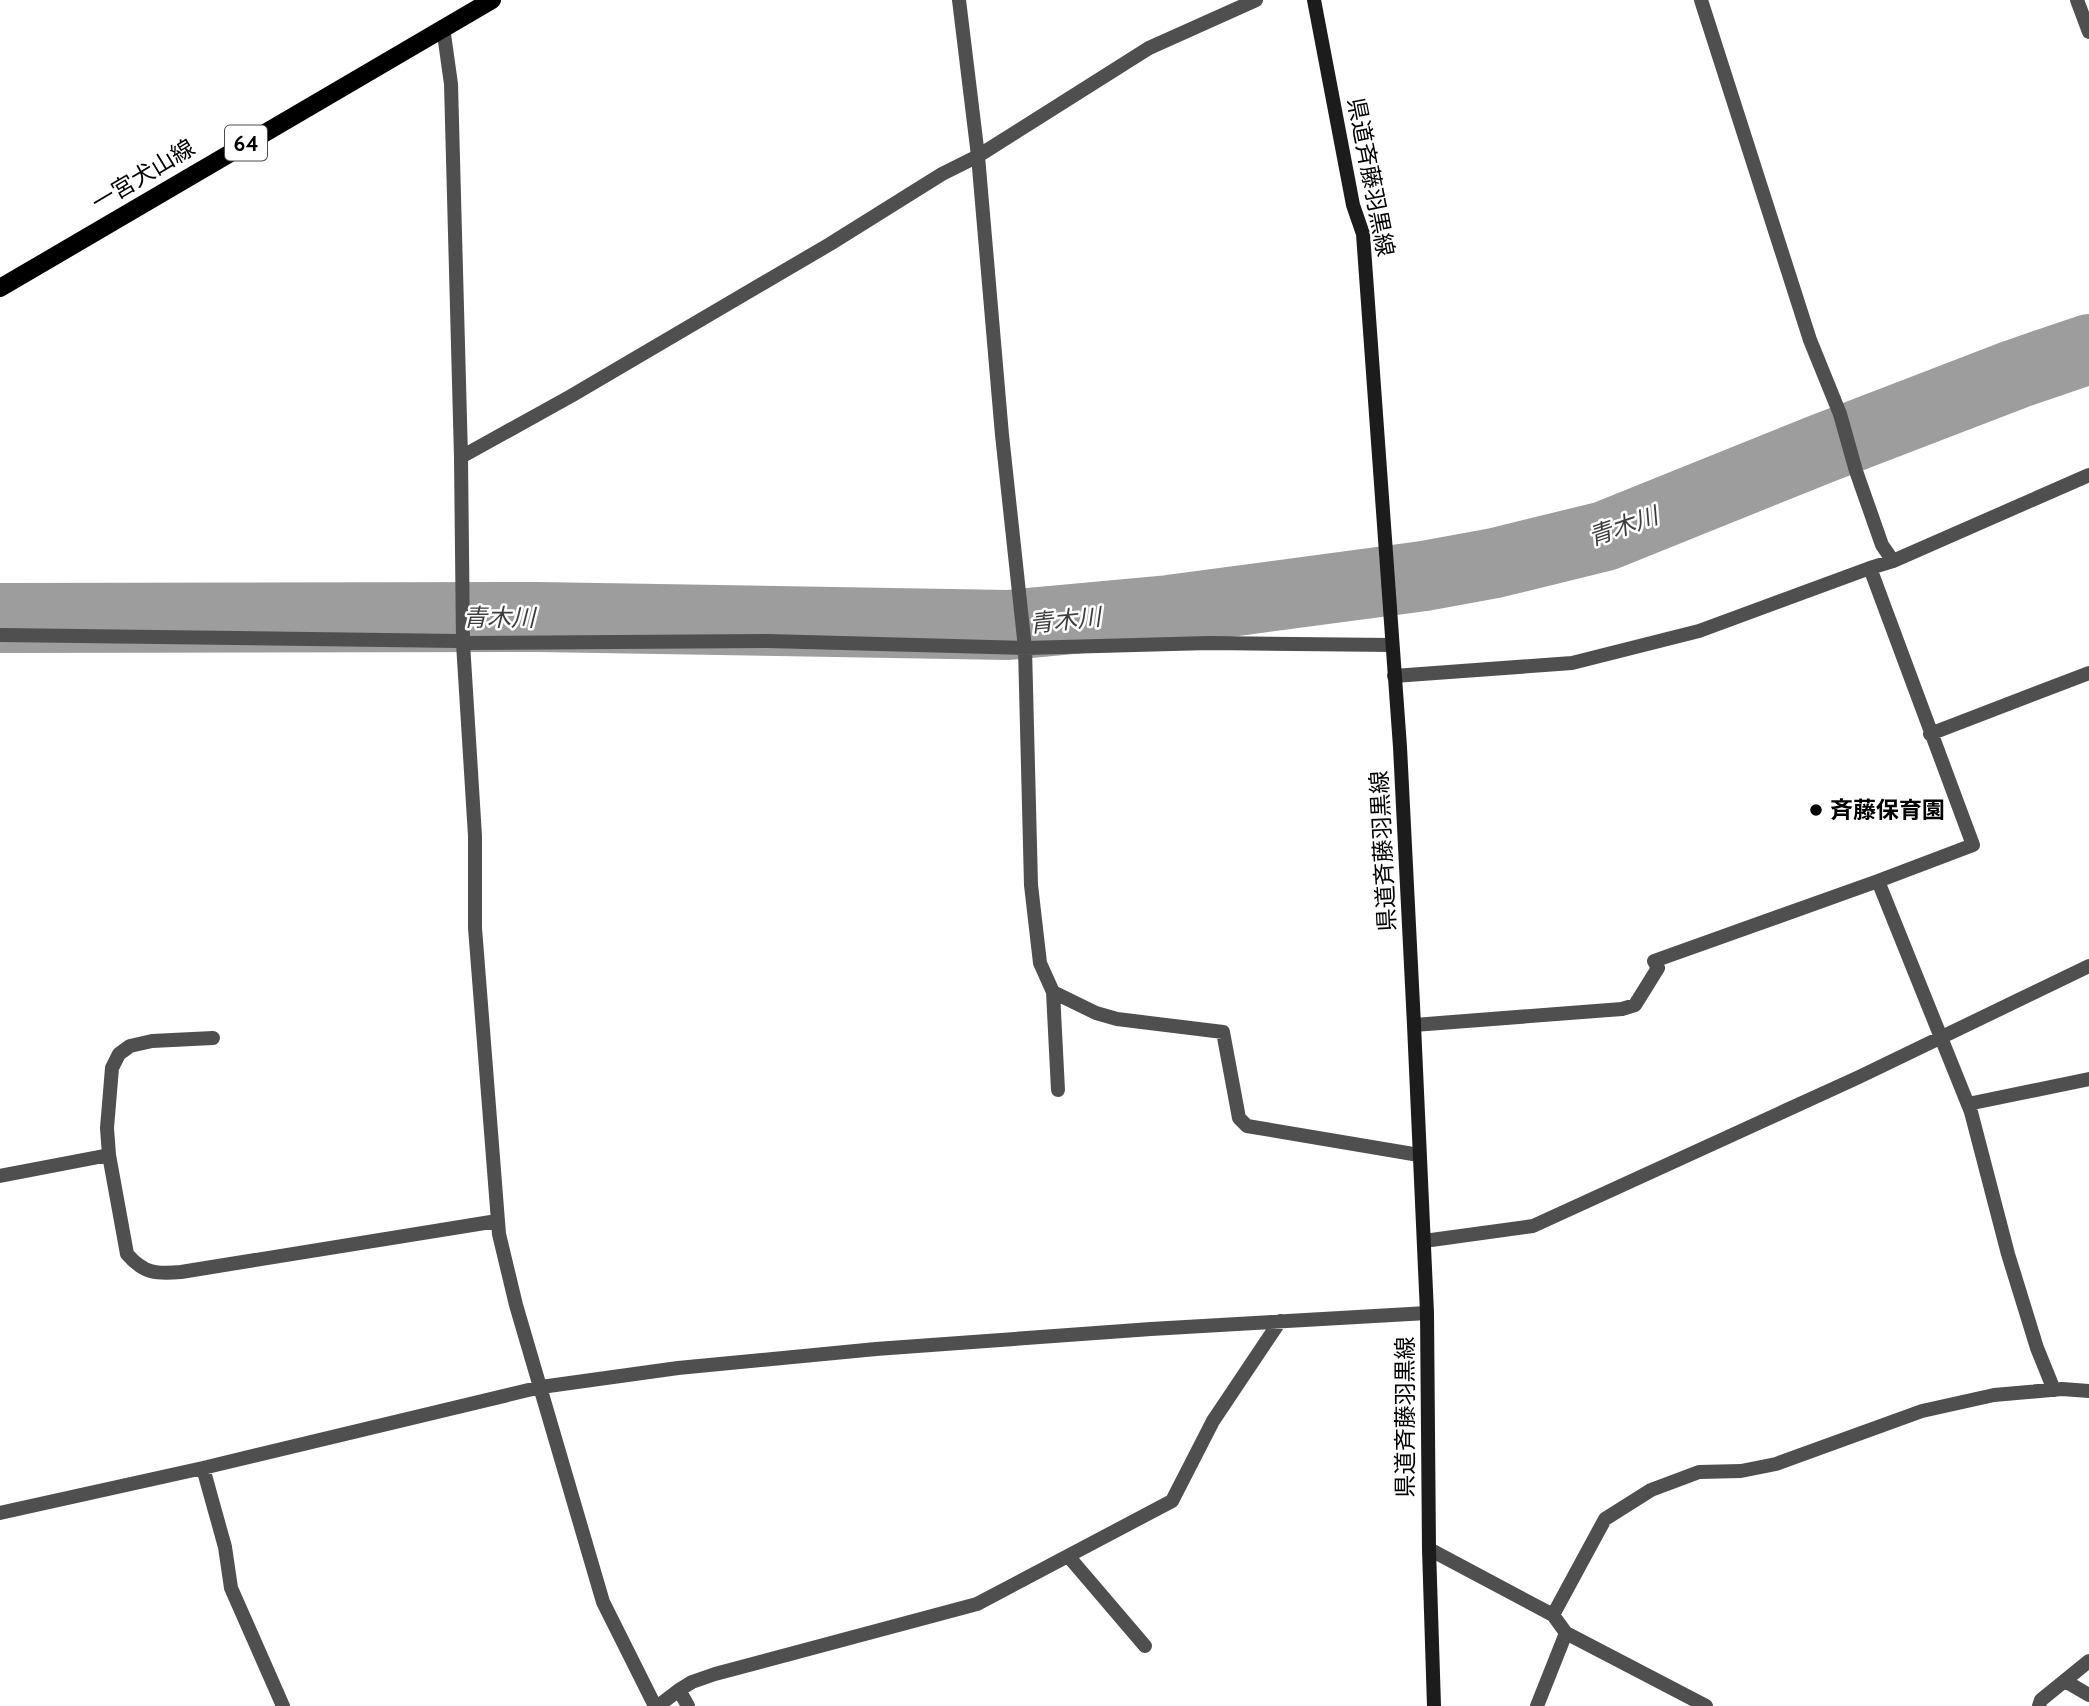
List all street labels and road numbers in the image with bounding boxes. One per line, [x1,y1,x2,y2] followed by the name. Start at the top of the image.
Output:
[1342,95,1400,259] street label: 県道斉藤羽黒線
[225,125,267,160] road number: 64
[87,133,199,217] street label: 一宮犬山線
[1365,770,1401,932] street label: 県道斉藤羽黒線
[1391,1337,1419,1498] street label: 県道斉藤羽黒線

